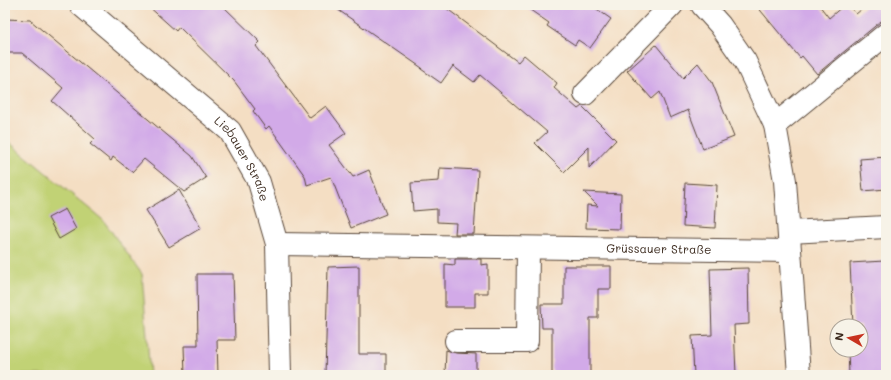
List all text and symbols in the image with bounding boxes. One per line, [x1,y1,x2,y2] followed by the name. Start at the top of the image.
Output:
[211,112,273,203] street label: Liebauer Straße
[606,240,712,257] street label: Grüssauer Straße
[829,318,869,358] north arrow
[831,331,847,342] text: N

